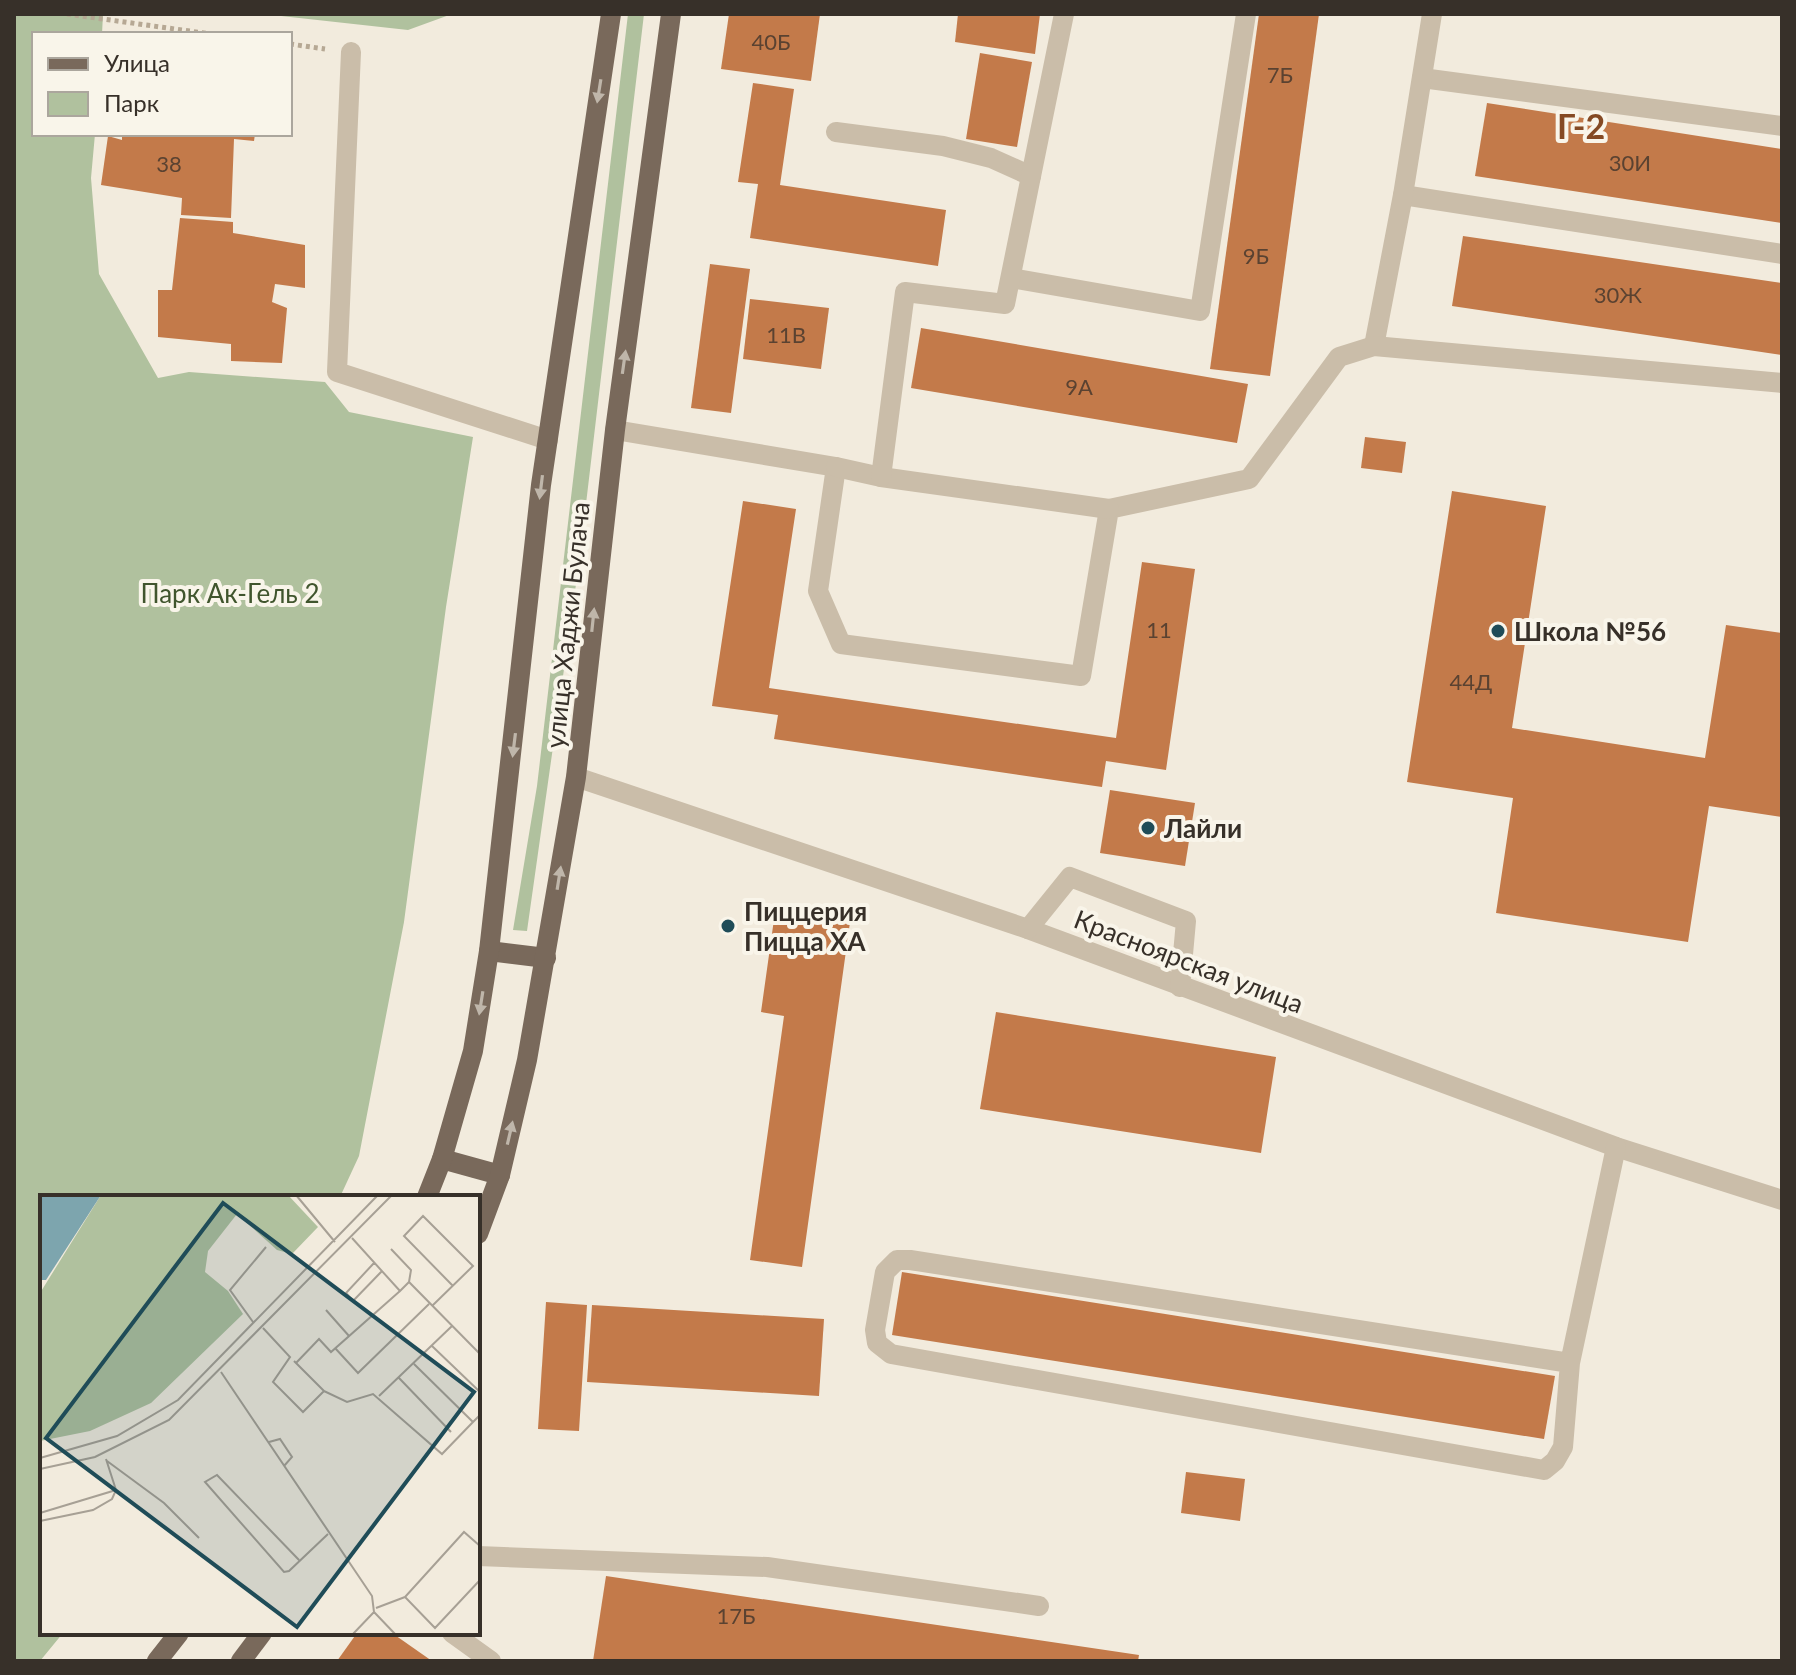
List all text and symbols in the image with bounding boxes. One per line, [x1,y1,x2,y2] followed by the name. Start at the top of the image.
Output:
[751,28,791,55] house number: 40Б
[32,32,292,136] legend
[104,48,170,77] text: Улица
[1267,61,1293,88] house number: 7Б
[593,79,605,104] one-way arrow
[104,88,160,117] text: Парк
[1557,105,1605,146] district label: Г-2
[1609,149,1651,176] house number: 30И
[156,150,182,177] house number: 38
[1243,242,1269,269] house number: 9Б
[1594,281,1642,308] house number: 30Ж
[766,321,806,348] house number: 11В
[618,349,631,374] one-way arrow
[1065,373,1093,400] house number: 9А
[535,475,548,500] one-way arrow
[538,500,596,750] street label: улица Хаджи Булача
[140,577,320,609] park label: Парк Ак-Гель 2
[587,607,600,632] one-way arrow
[1514,615,1666,647] place label: Школа №56
[1146,616,1172,643] house number: 11
[1489,622,1507,640] marker: Школа №56
[1450,668,1492,695] house number: 44Д
[507,733,520,758] one-way arrow
[1163,812,1242,844] place label: Лайли
[1139,819,1157,837] marker: Лайли
[553,865,566,890] one-way arrow
[744,895,867,957] place label: Пиццерия Пицца ХА
[1070,903,1308,1019] street label: Красноярская улица
[719,917,737,935] marker: Пиццерия Пицца ХА
[474,991,486,1016] one-way arrow
[504,1120,517,1145] one-way arrow
[40,1195,480,1635] inset map
[716,1602,756,1629] house number: 17Б

